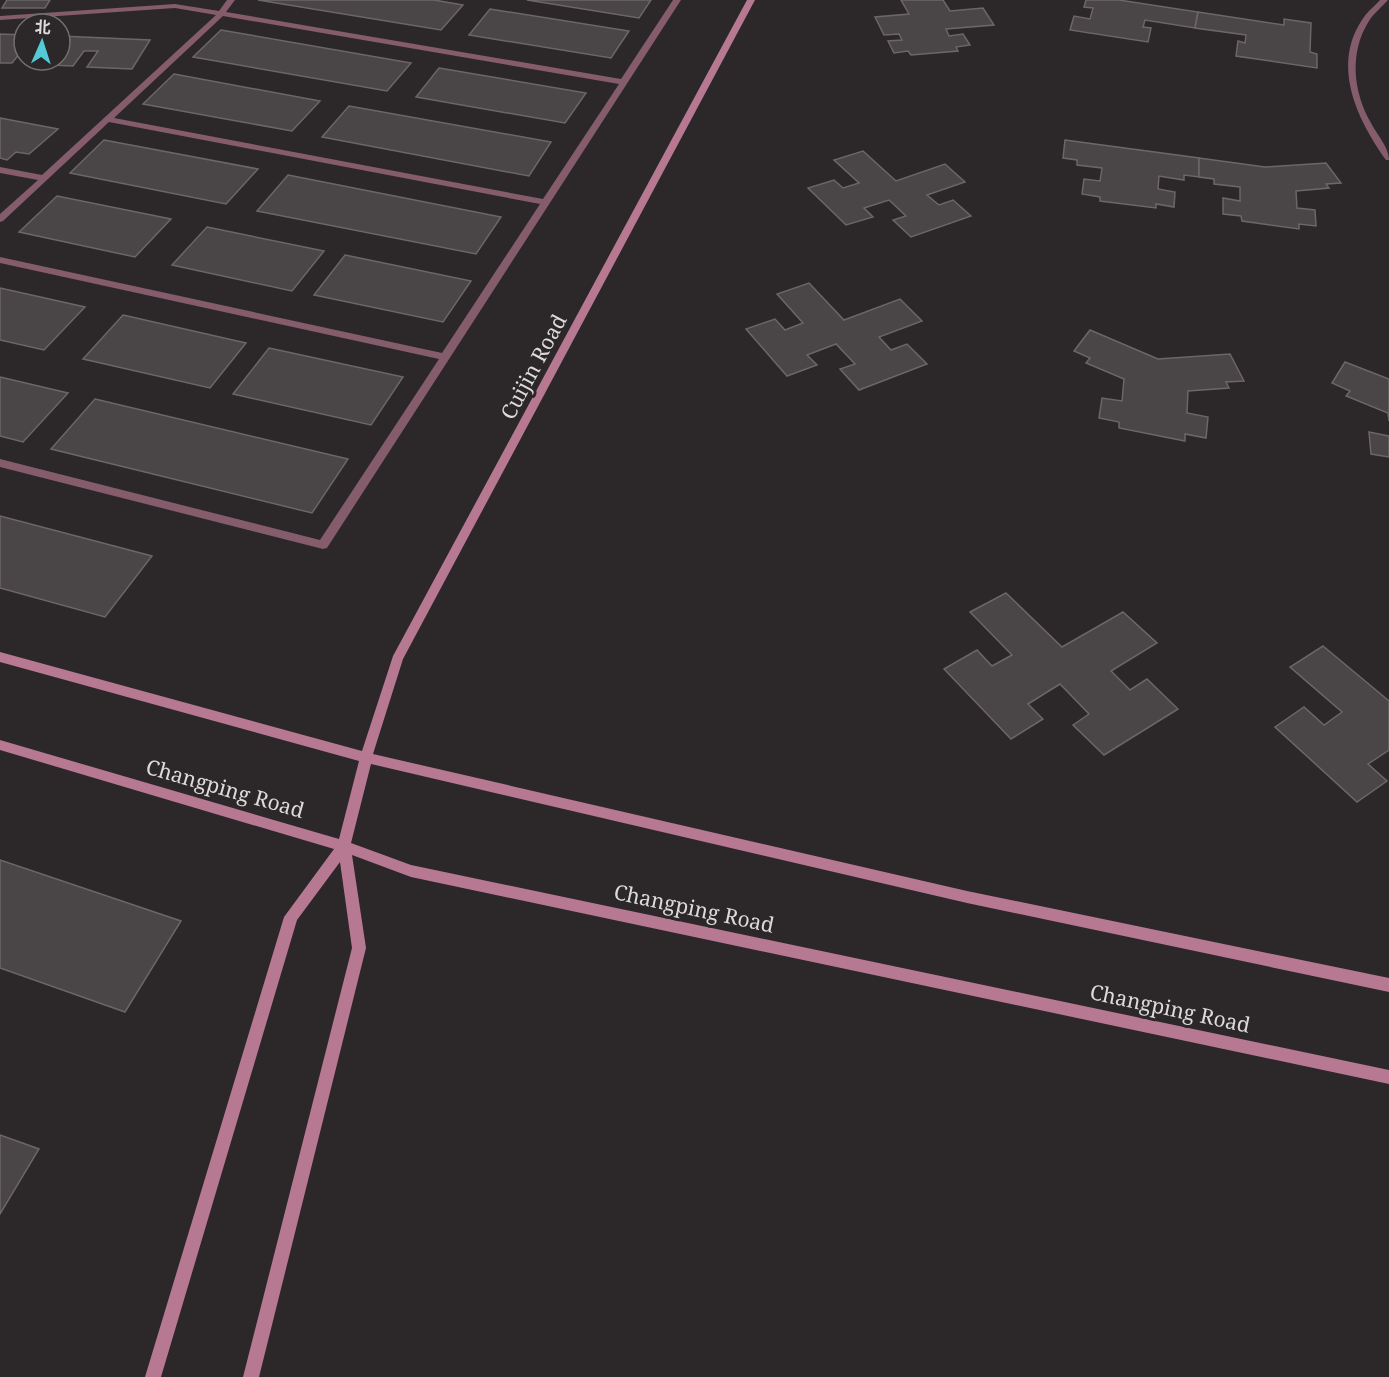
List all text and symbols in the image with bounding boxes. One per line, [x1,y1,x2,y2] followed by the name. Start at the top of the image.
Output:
[12,12,72,72] north arrow
[34,16,51,38] text: 北
[494,309,573,424] street label: Cuijin Road
[143,752,308,824] street label: Changping Road
[611,877,777,939] street label: Changping Road
[1087,977,1253,1039] street label: Changping Road

